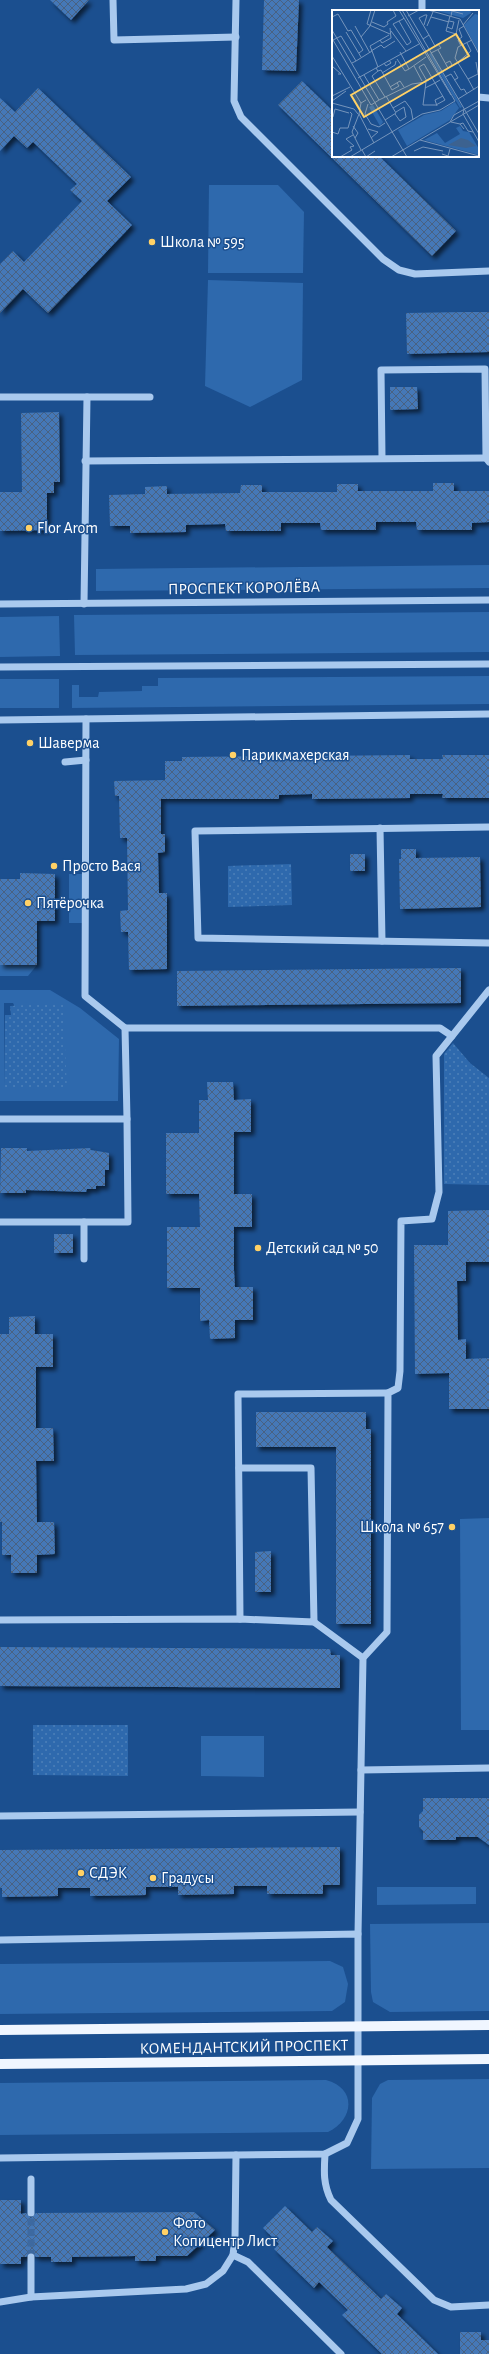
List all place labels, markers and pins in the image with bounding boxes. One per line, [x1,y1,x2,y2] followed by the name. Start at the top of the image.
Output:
[160,234,244,250] place label: Школа № 595
[147,237,157,247] marker: Школа № 595
[37,520,98,536] place label: Flor Arom
[24,523,34,533] marker: Flor Arom
[38,735,100,751] place label: Шаверма
[25,738,35,748] marker: Шаверма
[241,747,350,763] place label: Парикмахерская
[228,750,238,760] marker: Парикмахерская
[62,858,141,874] place label: Просто Вася
[49,861,59,871] marker: Просто Вася
[36,895,104,911] place label: Пятёрочка
[23,898,33,908] marker: Пятёрочка
[266,1240,379,1256] place label: Детский сад № 50
[253,1243,263,1253] marker: Детский сад № 50
[360,1519,444,1535] place label: Школа № 657
[447,1522,457,1532] marker: Школа № 657
[89,1865,127,1881] place label: СДЭК
[76,1868,86,1878] marker: СДЭК
[161,1870,214,1887] place label: Градусы
[148,1873,158,1883] marker: Градусы
[173,2215,277,2249] place label: Фото Копицентр Лист
[160,2227,170,2237] marker: Фото Копицентр Лист

